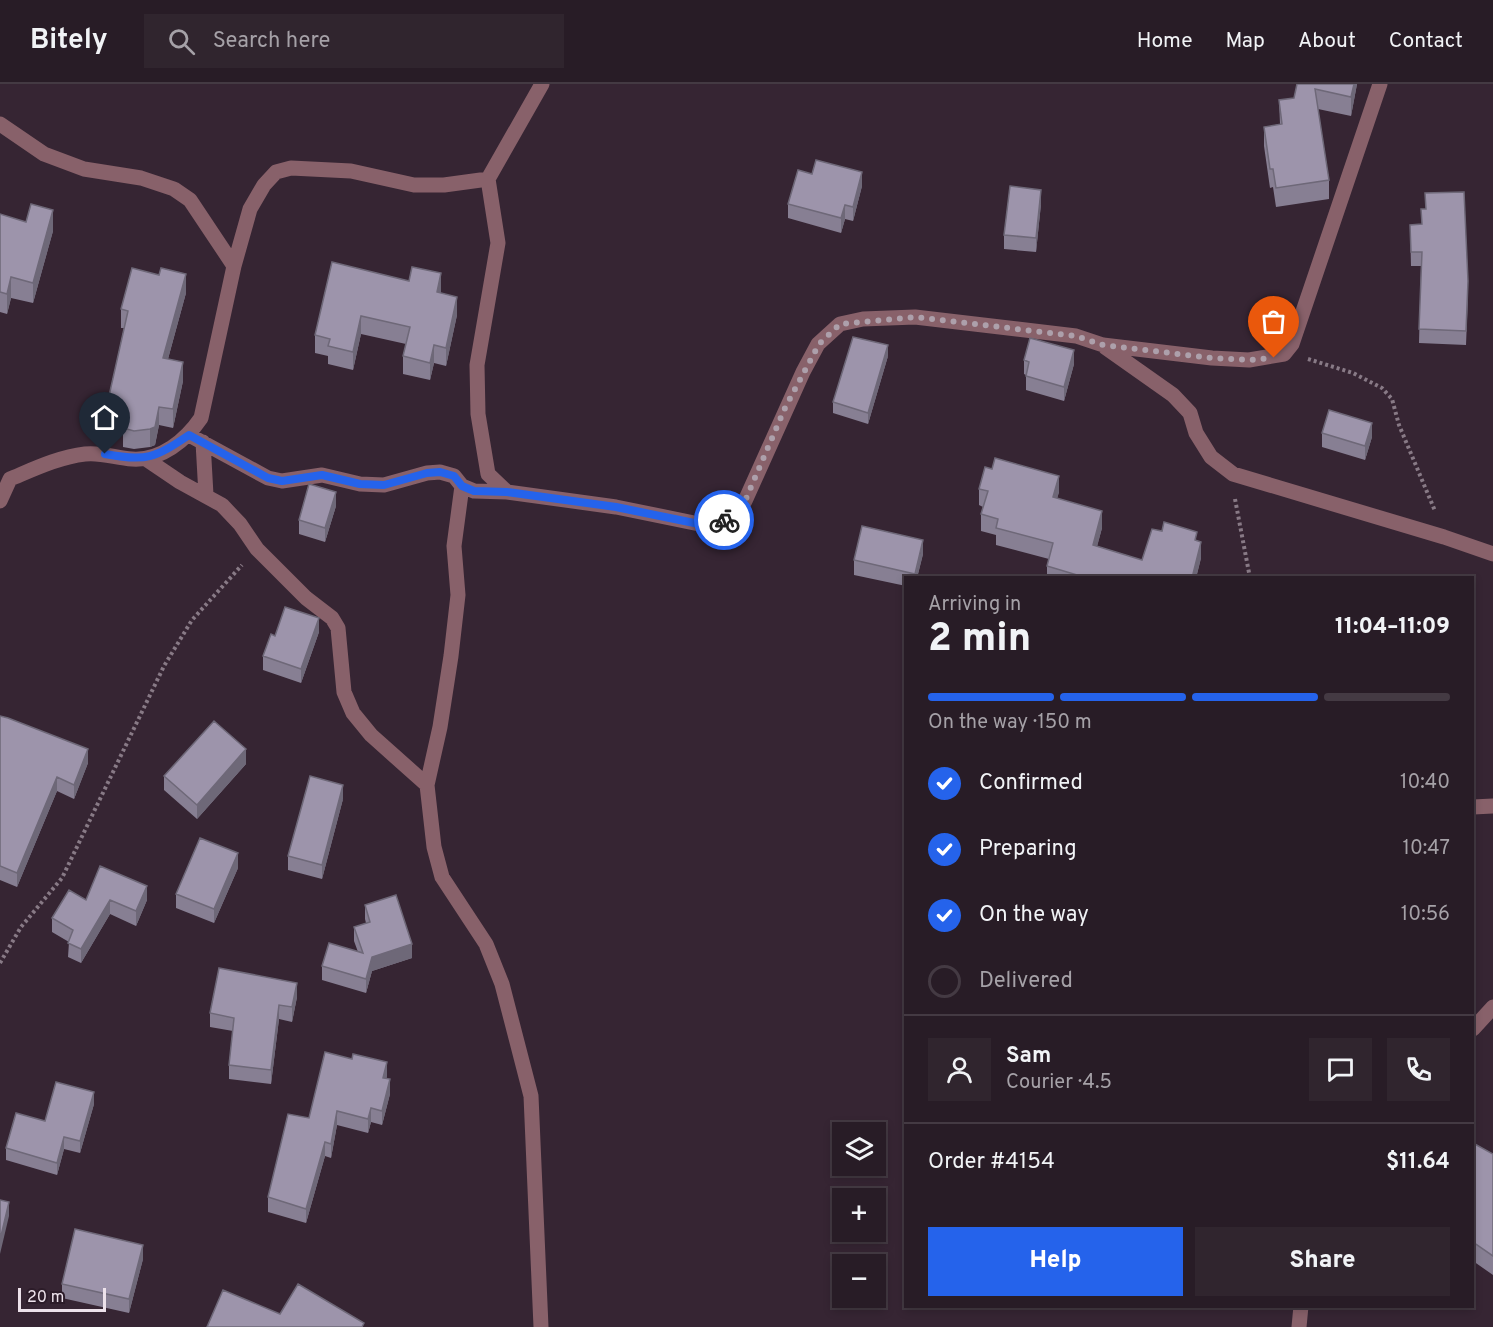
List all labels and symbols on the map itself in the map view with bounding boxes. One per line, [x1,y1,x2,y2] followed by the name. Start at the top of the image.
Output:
[1248,296,1299,358] pin
[79,392,130,454] pin
[694,490,754,550] courier
[18,1285,106,1312] scale bar

